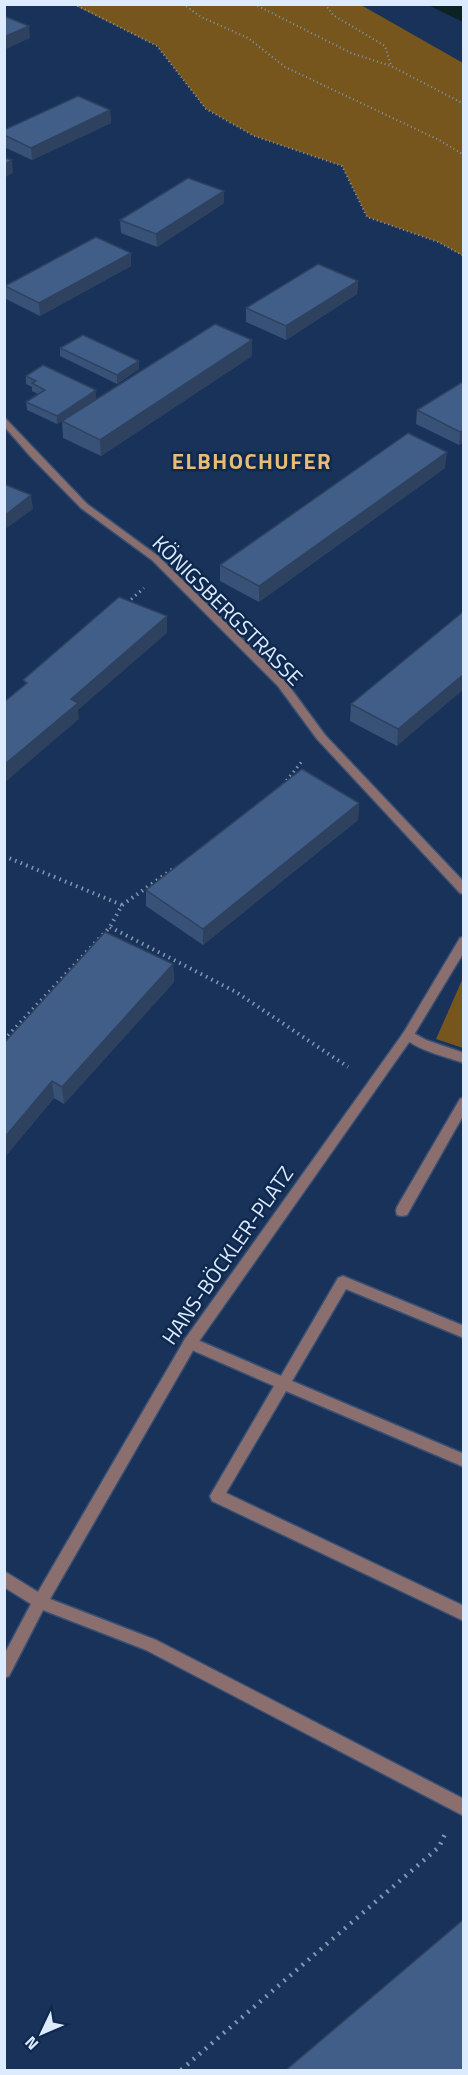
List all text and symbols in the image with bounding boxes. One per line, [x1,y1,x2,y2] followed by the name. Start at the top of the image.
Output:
[172,444,332,478] district label: ELBHOCHUFER
[145,527,311,693] street label: KÖNIGSBERGSTRASSE
[153,1159,301,1351] street label: HANS-BÖCKLER-PLATZ
[12,2003,72,2063] north arrow
[19,2031,44,2056] text: N

